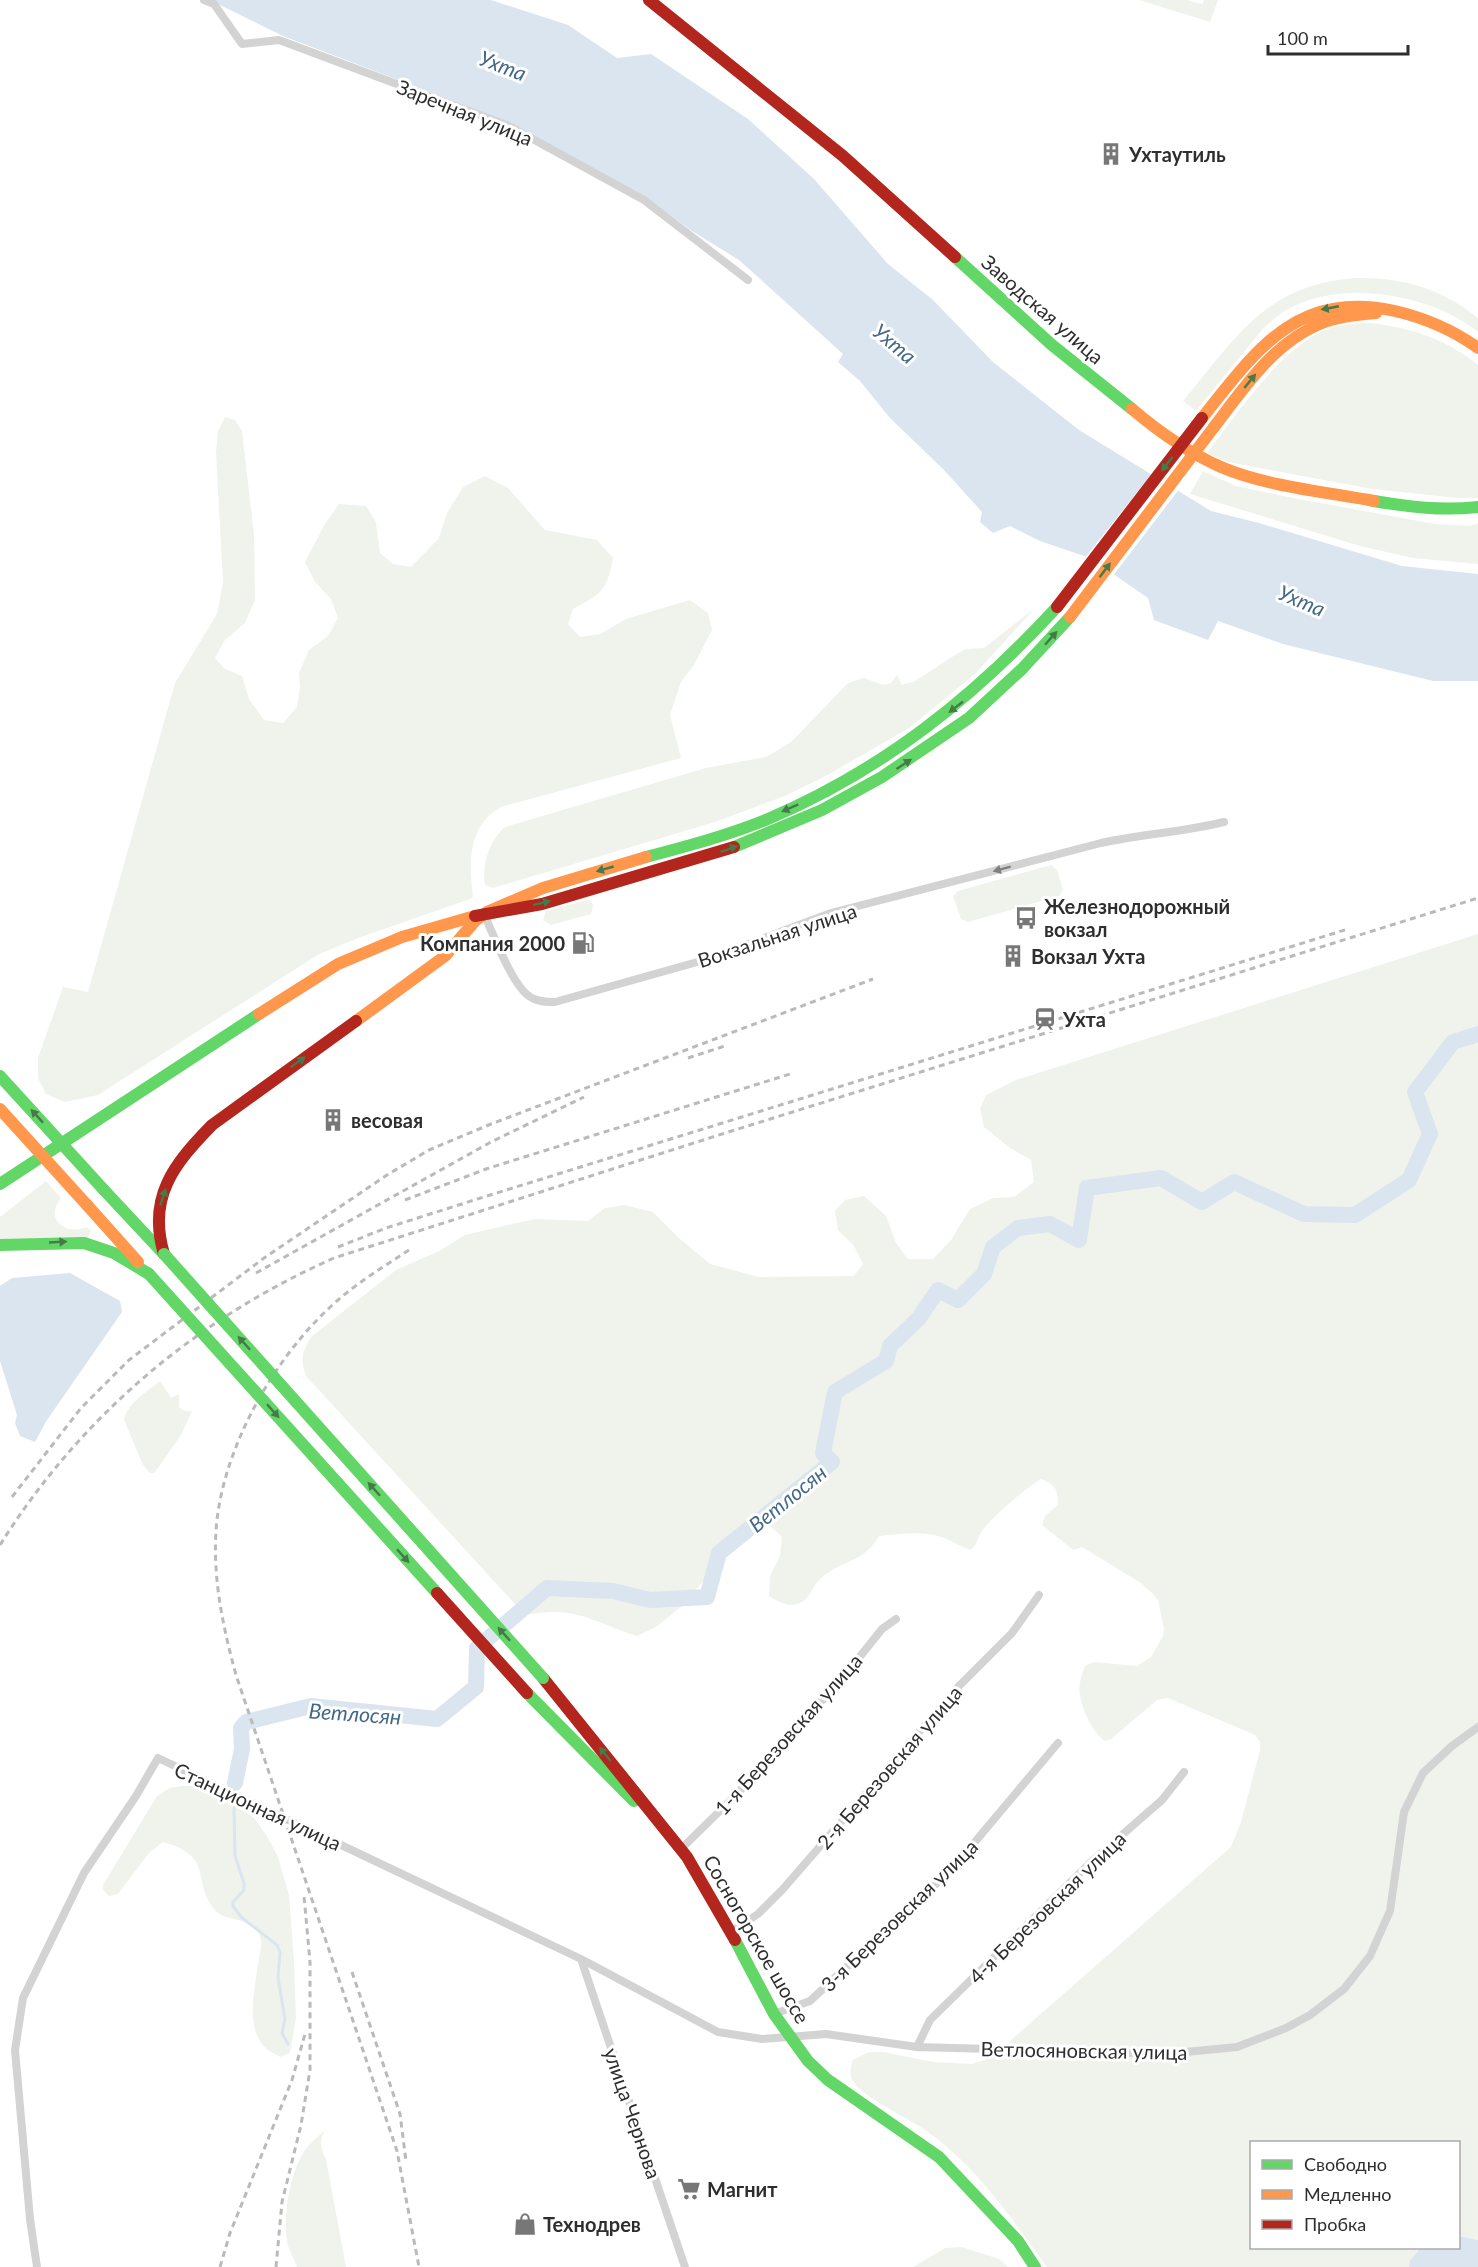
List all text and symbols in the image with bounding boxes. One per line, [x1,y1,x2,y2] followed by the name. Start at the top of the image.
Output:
[1268,18,1408,56] scale bar
[1277,27,1328,49] text: 100 m
[476,45,530,85] water label: Ухта
[394,74,536,150] street label: Заречная улица
[1098,141,1124,167] building icon: Ухтаутиль
[1128,142,1226,166] place label: Ухтаутиль
[977,249,1109,369] street label: Заводская улица
[1320,304,1339,313] one-way arrow
[868,318,922,368] water label: Ухта
[1244,373,1257,389] one-way arrow
[1160,456,1173,472] one-way arrow
[1099,563,1111,578] one-way arrow
[1275,579,1329,621] water label: Ухта
[1044,630,1058,645] one-way arrow
[948,701,964,714] one-way arrow
[895,758,912,769] one-way arrow
[781,804,798,813] one-way arrow
[720,843,738,853] one-way arrow
[993,864,1011,874] one-way arrow
[596,865,614,874] one-way arrow
[1044,894,1230,941] place label: Железнодорожный вокзал
[532,898,551,908] one-way arrow
[695,898,859,972] street label: Вокзальная улица
[1013,905,1039,931] bus stop icon: Железнодорожный вокзал
[570,930,596,956] fuel station icon: Компания 2000
[420,931,565,955] place label: Компания 2000
[1000,943,1026,969] building icon: Вокзал Ухта
[1031,944,1145,968] place label: Вокзал Ухта
[1032,1006,1058,1032] station icon: Ухта
[1062,1007,1106,1031] place label: Ухта
[290,1057,305,1069] one-way arrow
[320,1107,346,1133] building icon: весовая
[351,1108,423,1132] place label: весовая
[31,1109,44,1124] one-way arrow
[159,1188,168,1206] one-way arrow
[49,1238,68,1247] one-way arrow
[237,1336,251,1351] one-way arrow
[266,1403,279,1418] one-way arrow
[743,1459,831,1537] water label: Ветлосян
[367,1481,381,1496] one-way arrow
[396,1548,409,1563] one-way arrow
[498,1627,511,1642] one-way arrow
[709,1649,867,1819] street label: 1-я Березовская улица
[812,1680,966,1854] street label: 2-я Березовская улица
[308,1697,402,1729] water label: Ветлосян
[598,1746,611,1762] one-way arrow
[171,1757,345,1855] street label: Станционная улица
[964,1826,1130,1988] street label: 4-я Березовская улица
[816,1834,982,1996] street label: 3-я Березовская улица
[699,1850,815,2028] street label: Сосногорское шоссе
[980,2036,1188,2064] street label: Ветлосяновская улица
[599,2044,667,2182] street label: улица Чернова
[1250,2141,1460,2249] legend
[1304,2153,1387,2175] text: Свободно
[676,2176,702,2202] supermarket icon: Магнит
[707,2177,778,2201] place label: Магнит
[1304,2183,1392,2205] text: Медленно
[512,2211,538,2237] shop icon: Технодрев
[543,2212,641,2236] place label: Технодрев
[1304,2213,1366,2235] text: Пробка

